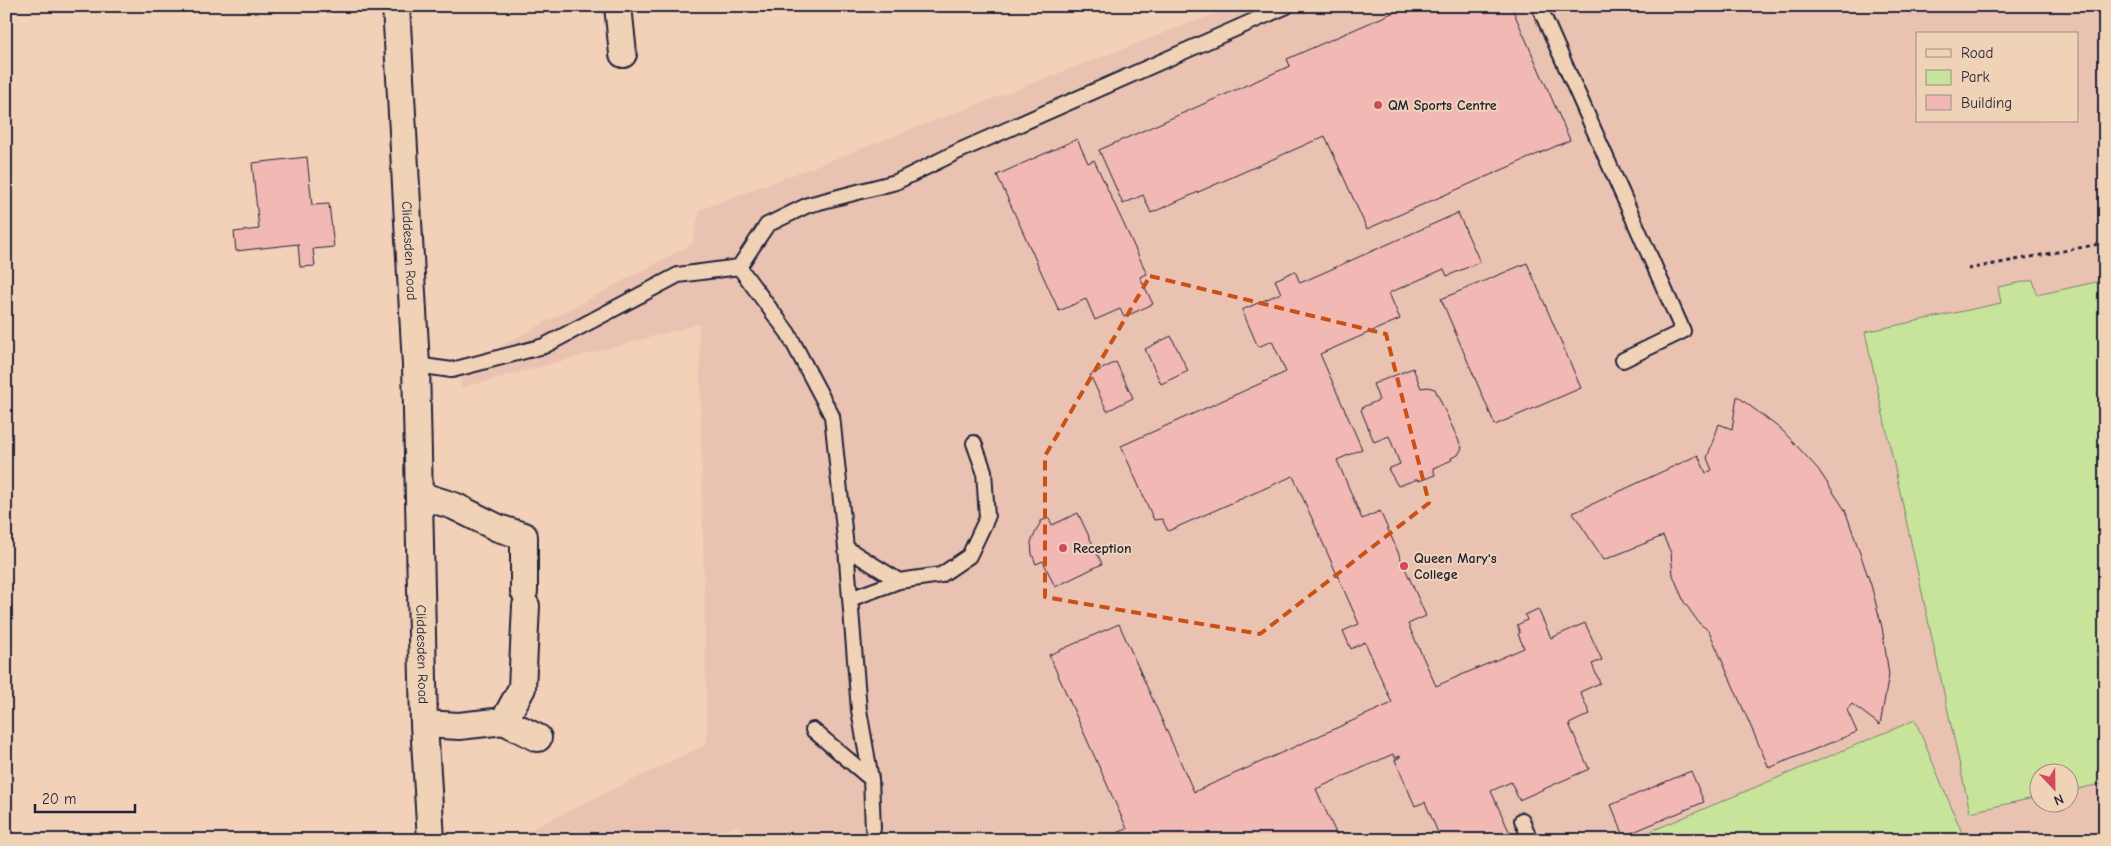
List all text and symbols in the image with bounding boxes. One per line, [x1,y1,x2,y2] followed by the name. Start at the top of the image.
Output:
[1916,32,2078,122] legend
[1961,44,1993,62] text: Road
[1961,68,1990,86] text: Park
[1961,94,2012,112] text: Building
[1388,97,1497,114] place label: QM Sports Centre
[1372,99,1384,111] marker: QM Sports Centre
[398,200,420,301] street label: Cliddesden Road
[1073,540,1132,557] place label: Reception
[1057,542,1069,554] marker: Reception
[1414,550,1497,583] place label: Queen Mary's College
[1398,560,1410,572] marker: Queen Mary's College
[412,604,432,704] street label: Cliddesden Road
[2028,764,2078,814] north arrow
[35,781,135,813] scale bar
[42,790,76,808] text: 20 m
[2051,790,2066,809] text: N

